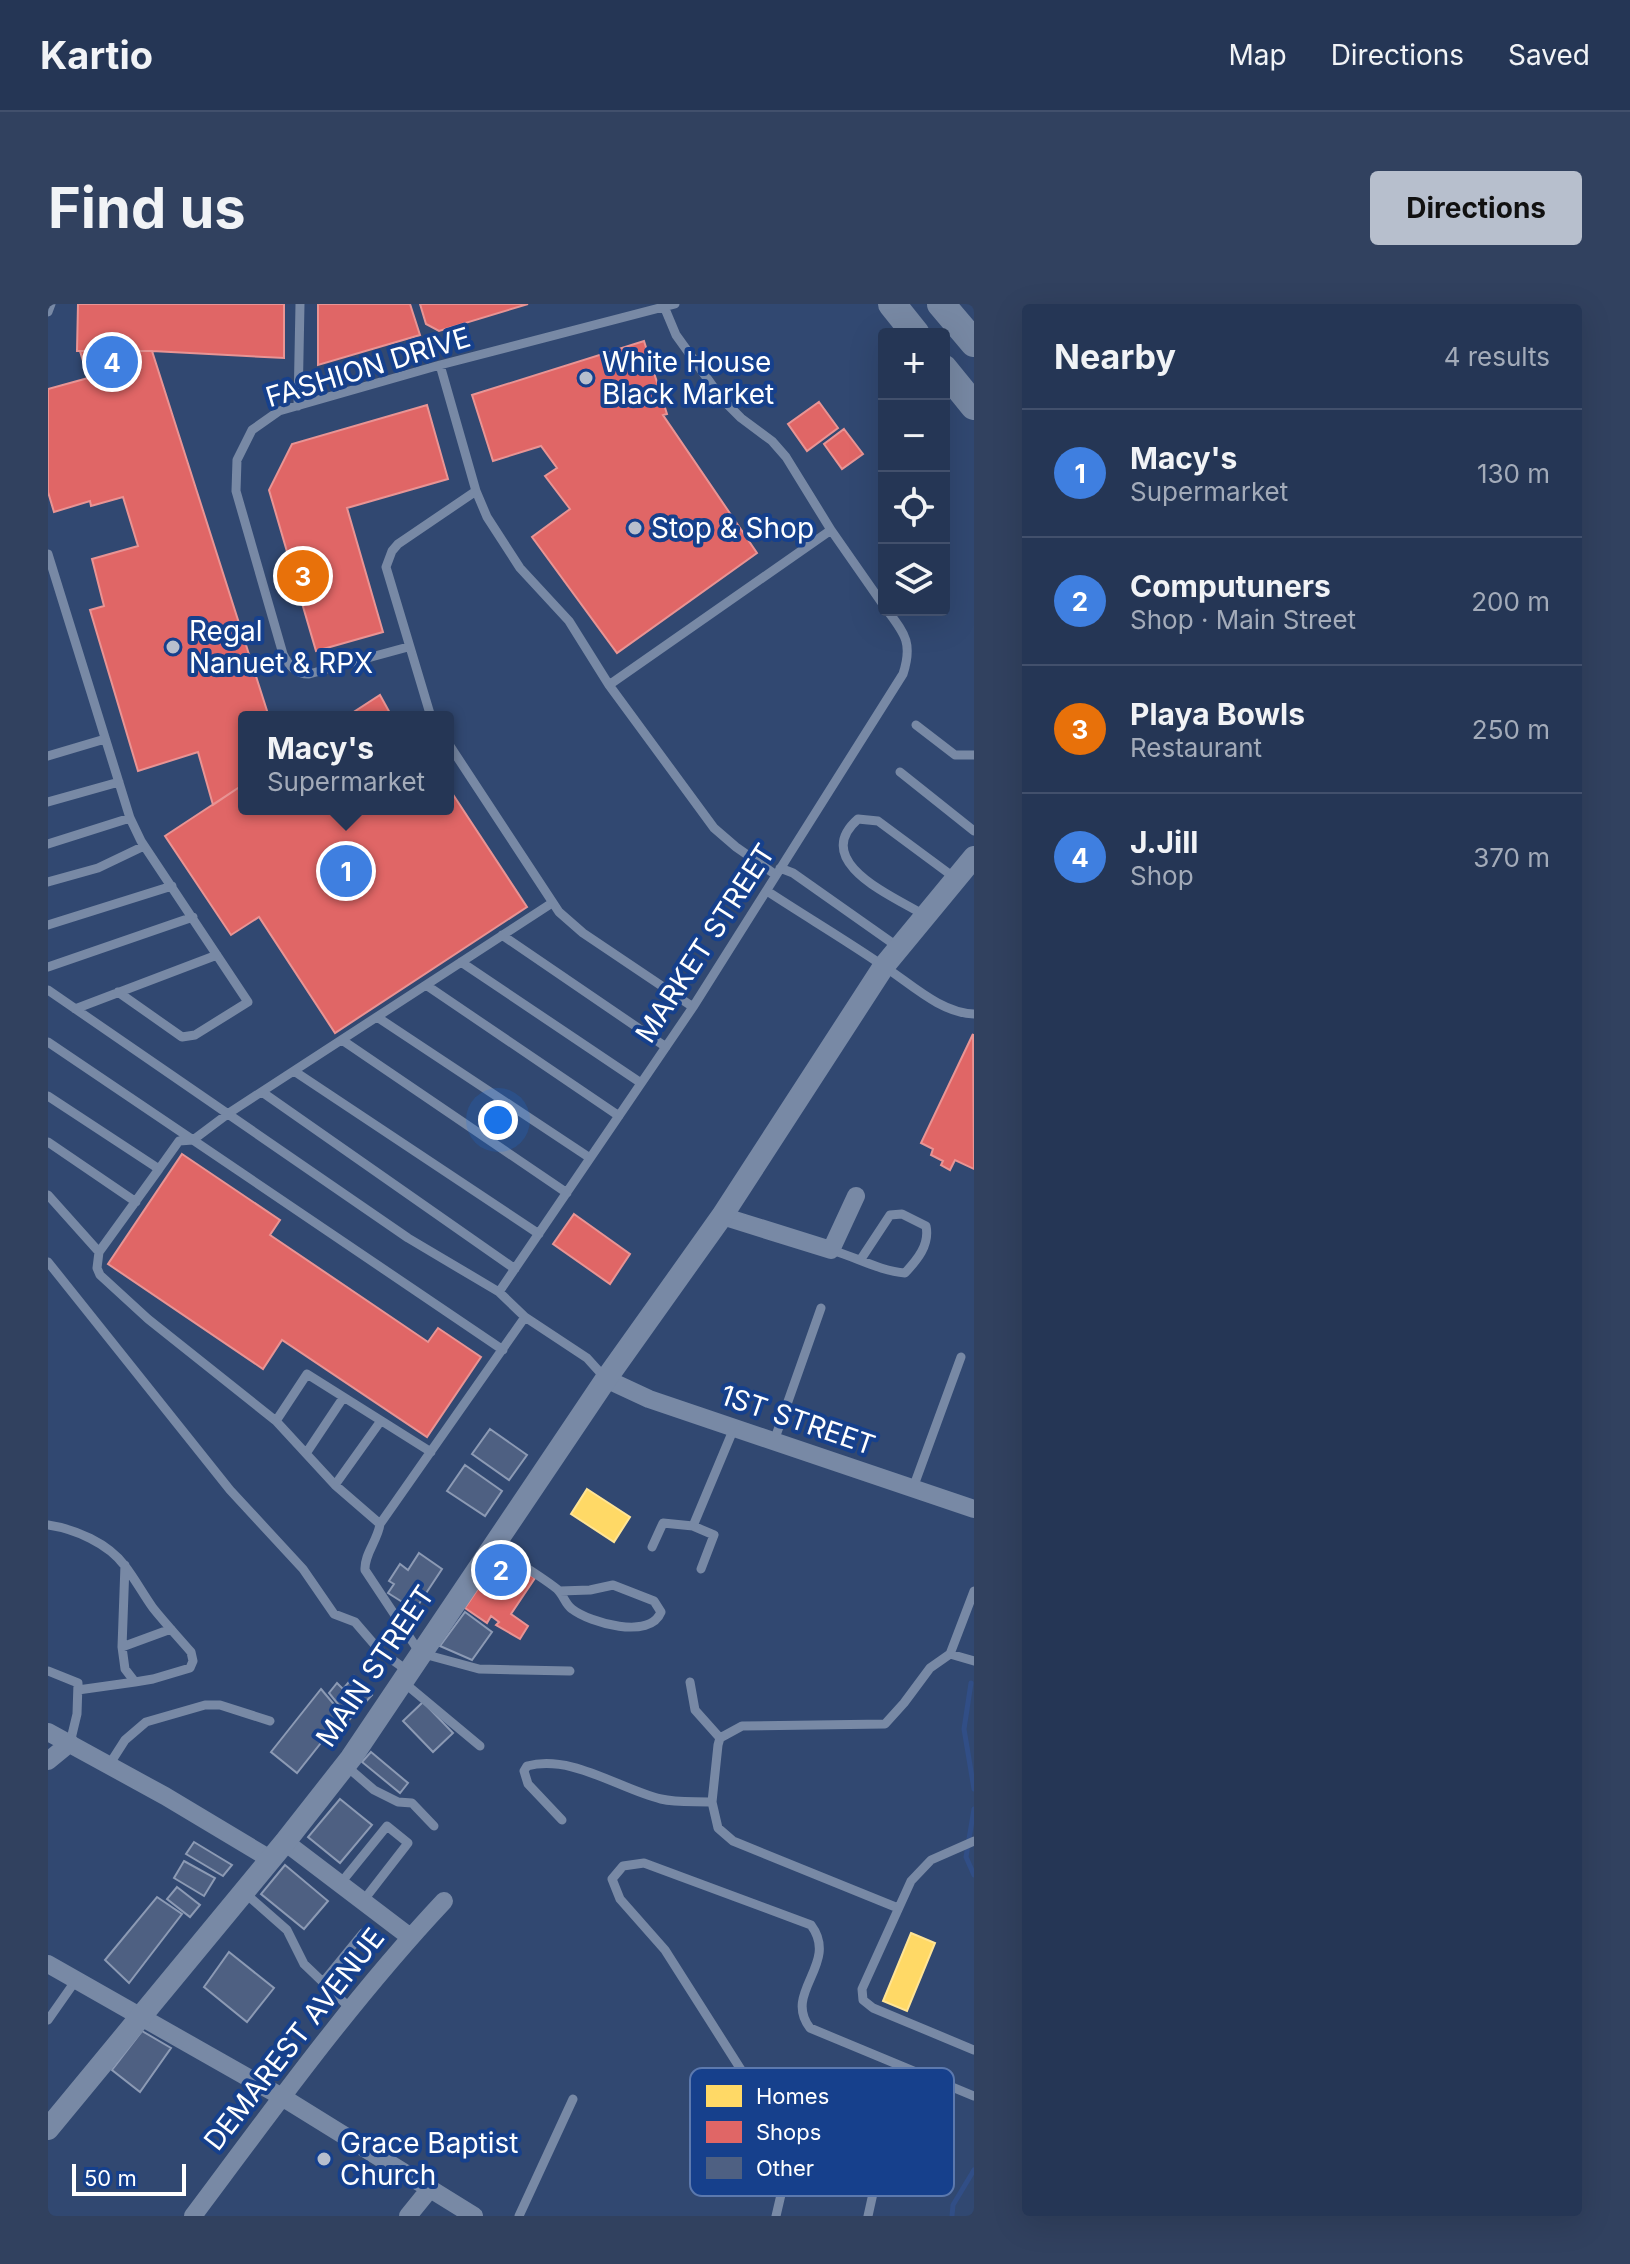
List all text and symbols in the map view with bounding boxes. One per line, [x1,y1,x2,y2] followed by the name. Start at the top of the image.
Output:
[40,32,153,78] text: Kartio
[1228,38,1287,72] text: Map
[1331,38,1464,72] text: Directions
[1508,38,1590,72] text: Saved
[1370,171,1582,245] button: Directions
[48,174,246,242] text: Find us
[262,320,474,414] street label: FASHION DRIVE
[878,328,950,616] map controls
[878,328,950,400] button: +
[86,332,138,392] pin: 4
[1054,336,1176,377] text: Nearby
[1444,341,1550,372] text: 4 results
[602,345,774,411] place label: White House Black Market
[577,369,595,387] marker: White House Black Market
[878,400,950,472] button: −
[1130,440,1237,476] text: Macy's
[1074,458,1086,489] text: 1
[1477,458,1550,489] text: 130 m
[878,472,950,544] button: locate
[1130,476,1288,507] text: Supermarket
[651,511,814,545] place label: Stop & Shop
[626,519,644,537] marker: Stop & Shop
[878,544,950,616] button: layers
[277,546,329,606] pin: 3
[1130,568,1331,604] text: Computuners
[1072,586,1088,617] text: 2
[1471,586,1550,617] text: 200 m
[1130,604,1356,635] text: Shop · Main Street
[189,614,373,680] place label: Regal Nanuet & RPX
[164,638,182,656] marker: Regal Nanuet & RPX
[1130,696,1305,732] text: Playa Bowls
[238,711,454,815] popup
[1072,714,1088,745] text: 3
[1472,714,1550,745] text: 250 m
[267,730,374,766] text: Macy's
[1130,732,1262,763] text: Restaurant
[267,766,425,797] text: Supermarket
[1130,824,1198,860] text: J.Jill
[628,837,782,1049] street label: MARKET STREET
[320,841,372,901] pin: 1
[1071,842,1089,873] text: 4
[1473,842,1550,873] text: 370 m
[1130,860,1194,891] text: Shop
[478,1100,518,1140] your location
[716,1378,880,1462] street label: 1ST STREET
[475,1540,527,1600] pin: 2
[309,1579,441,1753] street label: MAIN STREET
[197,1921,391,2157] street label: DEMAREST AVENUE
[690,2068,954,2196] legend
[756,2083,829,2109] text: Homes
[756,2119,821,2145] text: Shops
[340,2126,518,2192] place label: Grace Baptist Church
[315,2150,333,2168] marker: Grace Baptist Church
[756,2155,814,2181] text: Other
[72,2160,186,2196] scale bar
[84,2165,137,2191] text: 50 m

